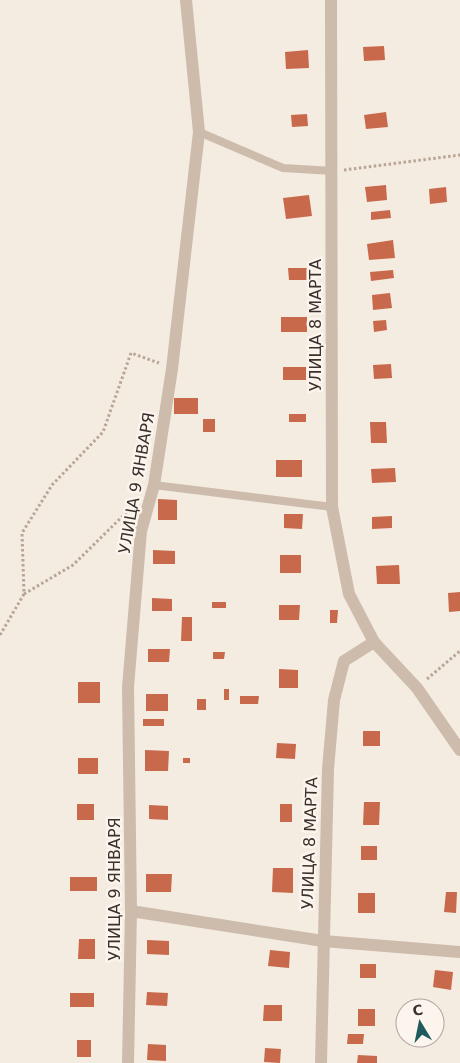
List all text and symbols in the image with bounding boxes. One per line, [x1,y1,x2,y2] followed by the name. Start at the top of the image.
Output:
[306,259,325,391] street label: УЛИЦА 8 МАРТА
[115,411,158,555] street label: УЛИЦА 9 ЯНВАРЯ
[298,776,321,910] street label: УЛИЦА 8 МАРТА
[105,817,124,961] street label: УЛИЦА 9 ЯНВАРЯ
[395,998,445,1048] north arrow
[411,1001,424,1019] text: С

